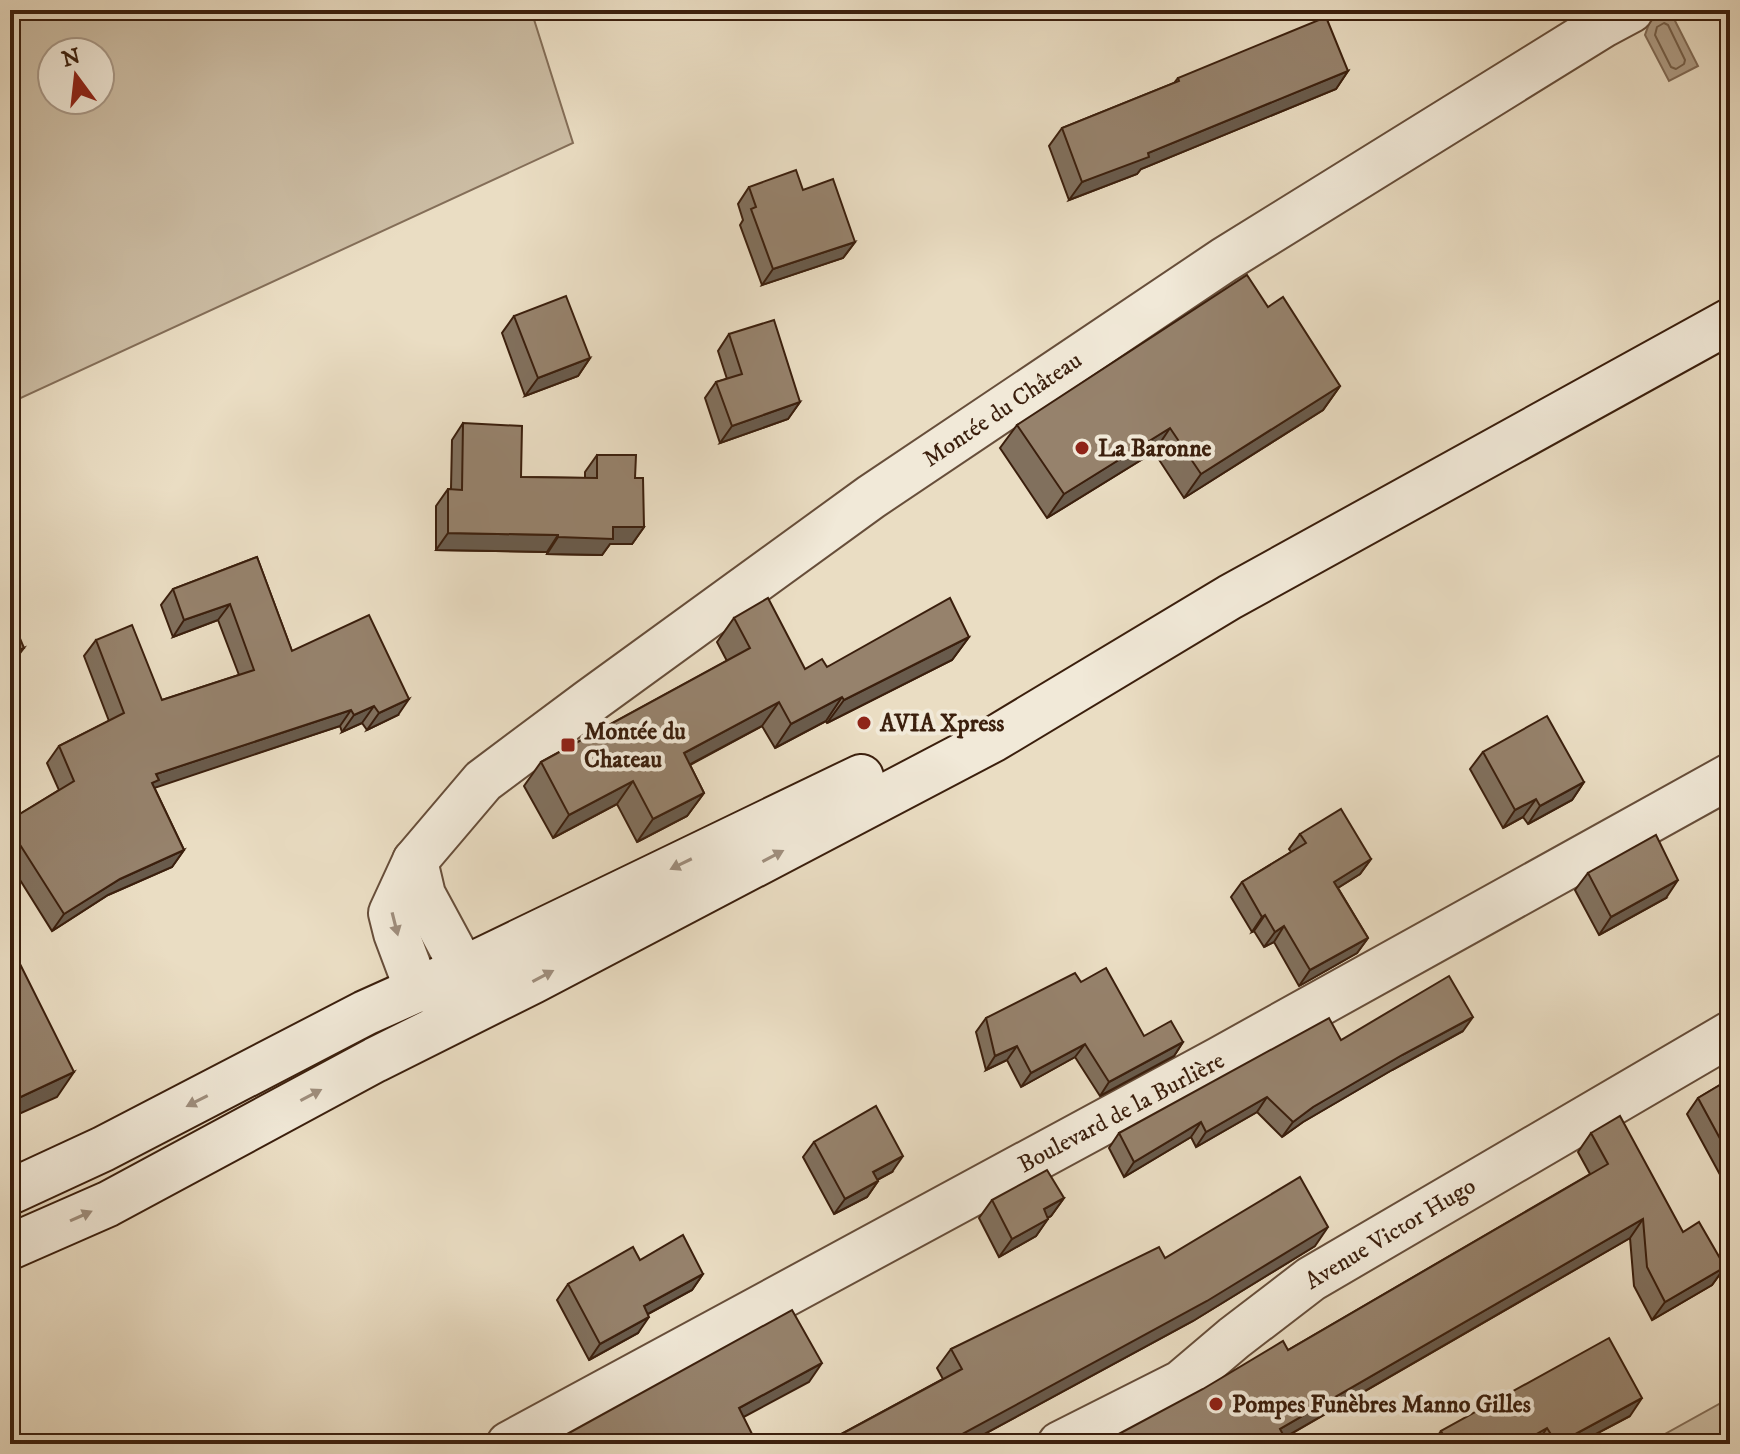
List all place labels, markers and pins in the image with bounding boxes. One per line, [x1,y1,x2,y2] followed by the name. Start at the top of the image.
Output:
[1098,434,1212,464] place label: La Baronne
[1073,439,1091,457] marker: La Baronne
[879,709,1004,739] place label: AVIA Xpress
[855,714,873,732] marker: AVIA Xpress
[584,717,686,775] place label: Montée du Chateau
[559,736,577,754] marker: Montée du Chateau
[1232,1390,1531,1420] place label: Pompes Funèbres Manno Gilles
[1207,1395,1225,1413] marker: Pompes Funèbres Manno Gilles

